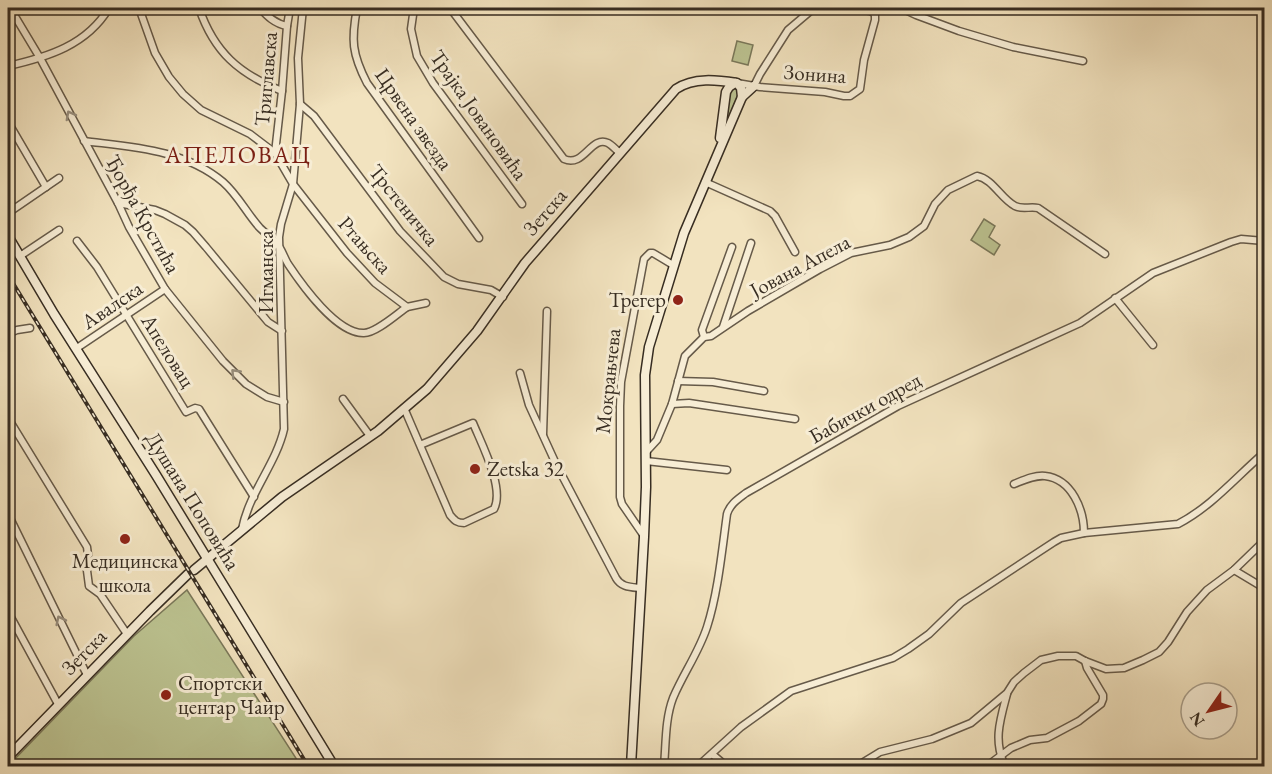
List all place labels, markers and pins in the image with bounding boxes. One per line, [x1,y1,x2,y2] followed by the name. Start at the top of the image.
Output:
[608,286,666,313] place label: Трегер
[671,293,685,307] marker: Трегер
[487,455,564,482] place label: Zetska 32
[468,462,482,476] marker: Zetska 32
[118,532,132,546] marker: Медицинска школа
[72,547,179,598] place label: Медицинска школа
[178,669,285,720] place label: Спортски центар Чаир
[159,688,173,702] marker: Спортски центар Чаир

